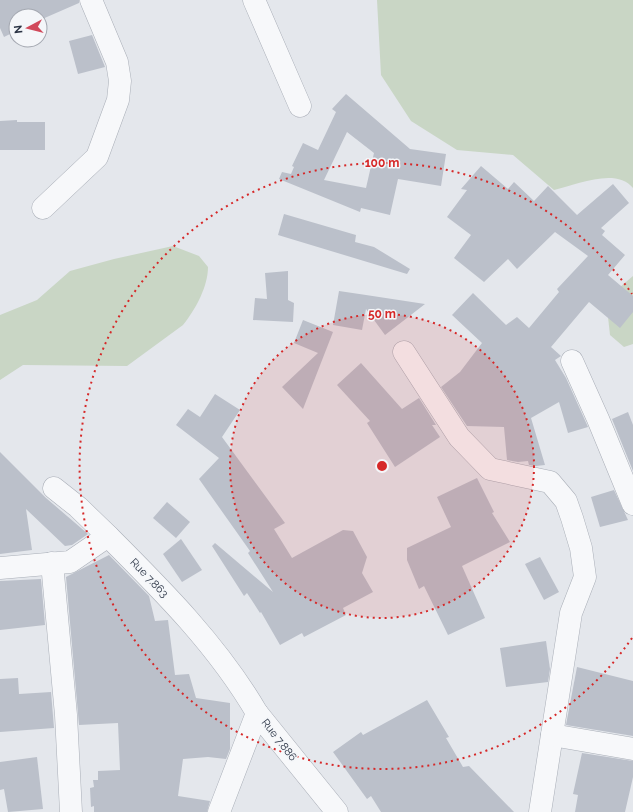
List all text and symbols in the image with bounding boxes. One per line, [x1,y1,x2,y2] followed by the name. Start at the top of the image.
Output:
[8,8,48,48] north arrow
[12,24,26,34] text: N
[365,156,399,170] text: 100 m
[368,307,396,321] text: 50 m
[375,459,389,473] centre of rings
[127,556,171,600] street label: Rue 7.863
[259,716,300,764] street label: Rue 7.886

